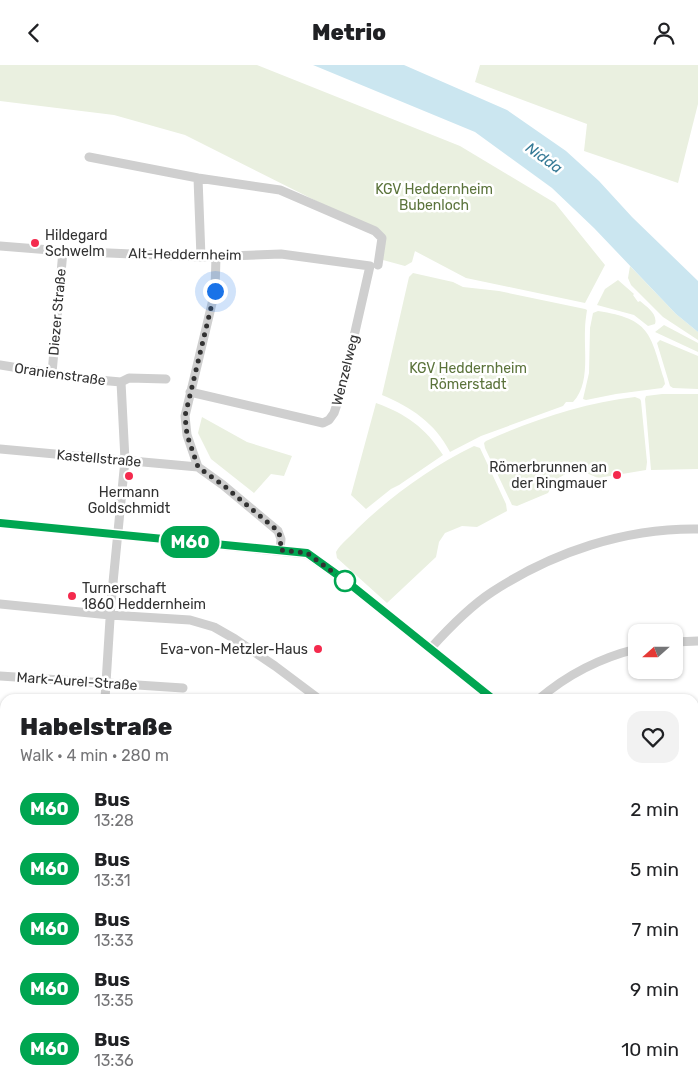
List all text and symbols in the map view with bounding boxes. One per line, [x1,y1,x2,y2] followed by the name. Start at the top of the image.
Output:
[20,19,48,47] icon: back
[312,19,386,46] text: Metrio
[650,19,678,47] icon: person
[522,139,566,177] water label: Nidda
[375,181,493,214] park label: KGV Heddernheim Bubenloch
[45,227,108,260] place label: Hildegard Schwelm
[29,237,41,249] marker: Hildegard Schwelm
[128,245,242,264] street label: Alt-Heddernheim
[45,268,70,356] street label: Diezer Straße
[203,279,228,304] your location
[328,333,363,407] street label: Wenzelweg
[13,360,107,389] street label: Oranienstraße
[409,360,527,393] park label: KGV Heddernheim Römerstadt
[56,446,142,471] street label: Kastellstraße
[489,459,608,492] place label: Römerbrunnen an der Ringmauer
[611,469,623,481] marker: Römerbrunnen an der Ringmauer
[123,470,135,482] marker: Hermann Goldschmidt
[88,484,171,517] place label: Hermann Goldschmidt
[161,526,219,558] line badge: M60
[171,531,209,553] text: M60
[334,570,356,592] unlabelled marker
[82,580,206,613] place label: Turnerschaft 1860 Heddernheim
[66,590,78,602] marker: Turnerschaft 1860 Heddernheim
[628,624,682,679] north arrow
[628,624,683,679] map controls
[160,641,308,658] place label: Eva-von-Metzler-Haus
[312,643,324,655] marker: Eva-von-Metzler-Haus
[16,669,138,694] street label: Mark-Aurel-Straße
[627,711,679,763] button: heart
[20,713,172,741] text: Habelstraße
[20,746,169,765] text: Walk · 4 min · 280 m
[94,788,130,811] text: Bus
[30,798,69,820] text: M60
[630,798,679,821] text: 2 min
[94,811,134,830] text: 13:28
[94,848,130,871] text: Bus
[30,858,69,880] text: M60
[630,858,679,881] text: 5 min
[94,871,131,890] text: 13:31
[94,908,130,931] text: Bus
[30,918,69,940] text: M60
[632,918,679,941] text: 7 min
[94,931,134,950] text: 13:33
[94,968,130,991] text: Bus
[30,978,69,1000] text: M60
[630,978,679,1001] text: 9 min
[94,991,134,1010] text: 13:35
[94,1028,130,1051] text: Bus
[30,1038,69,1060] text: M60
[621,1038,679,1061] text: 10 min
[94,1051,134,1070] text: 13:36

